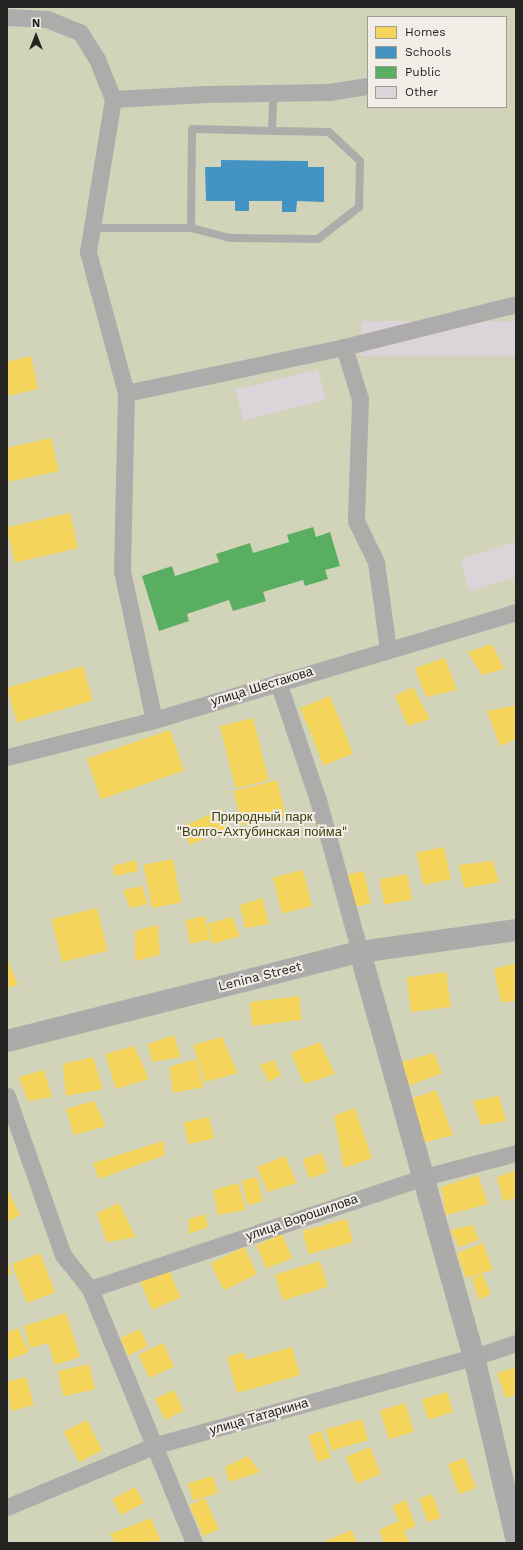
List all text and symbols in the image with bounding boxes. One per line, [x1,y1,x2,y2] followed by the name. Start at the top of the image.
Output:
[16,16,56,56] north arrow
[367,16,507,108] legend
[32,17,40,30] text: N
[405,25,446,39] text: Homes
[405,45,451,59] text: Schools
[405,65,441,79] text: Public
[405,85,438,99] text: Other
[209,664,315,710] street label: улица Шестакова
[177,810,347,841] park label: Природный парк "Волго-Ахтубинская пойма"
[217,959,303,995] street label: Lenina Street
[244,1192,360,1244] street label: улица Ворошилова
[208,1395,310,1439] street label: улица Татаркина

